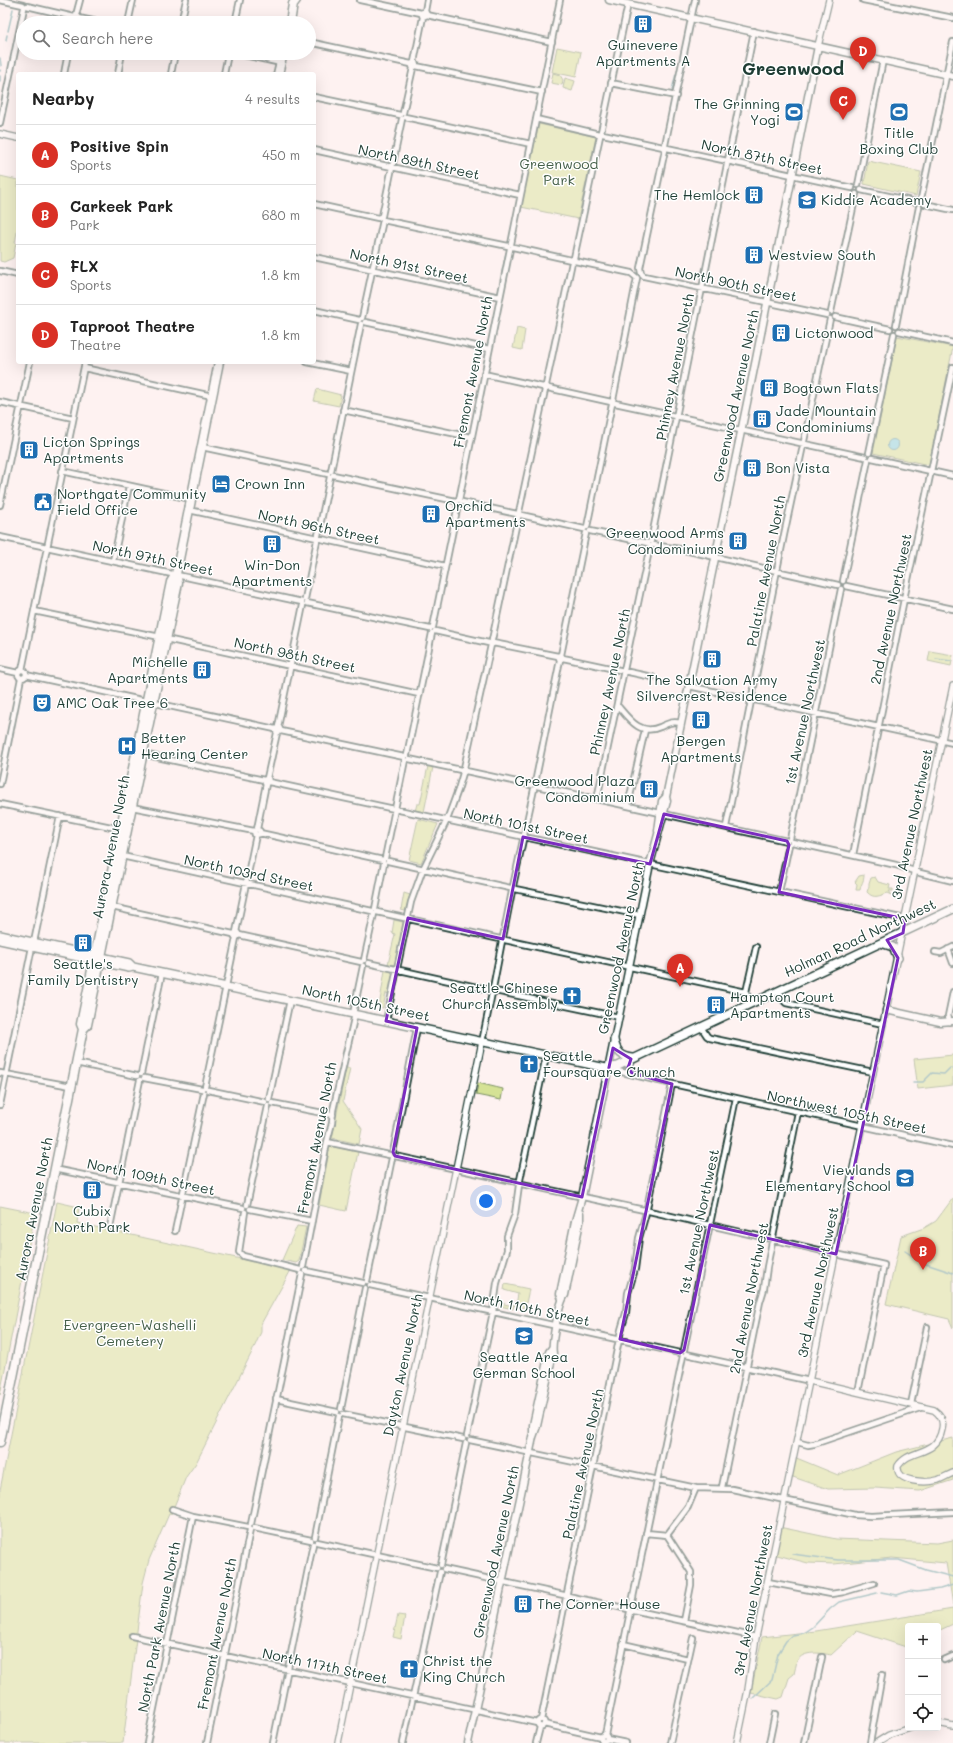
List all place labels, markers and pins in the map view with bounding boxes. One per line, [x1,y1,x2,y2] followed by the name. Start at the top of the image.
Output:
[632,13,654,35] building icon: Guinevere Apartments A
[596,35,690,70] place label: Guinevere Apartments A
[850,37,876,70] pin: D
[830,87,856,120] pin: C
[694,94,780,129] place label: The Grinning Yogi
[783,101,805,123] sports icon: The Grinning Yogi
[888,101,910,123] sports icon: Title Boxing Club
[860,123,939,158] place label: Title Boxing Club
[743,184,765,206] building icon: The Hemlock
[654,185,740,204] place label: The Hemlock
[796,189,818,211] school or university icon: Kiddie Academy
[821,190,932,209] place label: Kiddie Academy
[743,244,765,266] building icon: Westview South
[768,245,876,264] place label: Westview South
[770,322,792,344] building icon: Lictonwood
[795,323,874,342] place label: Lictonwood
[758,377,780,399] building icon: Bogtown Flats
[783,378,879,397] place label: Bogtown Flats
[776,401,876,436] place label: Jade Mountain Condominiums
[751,408,773,430] building icon: Jade Mountain Condominiums
[43,432,140,467] place label: Licton Springs Apartments
[18,439,40,461] building icon: Licton Springs Apartments
[741,457,763,479] building icon: Bon Vista
[766,458,830,477] place label: Bon Vista
[210,473,232,495] hotel icon: Crown Inn
[235,474,305,493] place label: Crown Inn
[57,484,207,519] place label: Northgate Community Field Office
[32,491,54,513] public building icon: Northgate Community Field Office
[445,496,526,531] place label: Orchid Apartments
[420,503,442,525] building icon: Orchid Apartments
[606,523,724,558] place label: Greenwood Arms Condominiums
[727,530,749,552] building icon: Greenwood Arms Condominiums
[261,533,283,555] building icon: Win-Don Apartments
[232,555,312,590] place label: Win-Don Apartments
[701,648,723,670] building icon: The Salvation Army Silvercrest Residence
[107,652,188,687] place label: Michelle Apartments
[191,659,213,681] building icon: Michelle Apartments
[636,670,788,705] place label: The Salvation Army Silvercrest Residence
[31,692,53,714] theatre icon: AMC Oak Tree 6
[56,693,168,712] place label: AMC Oak Tree 6
[690,709,712,731] building icon: Bergen Apartments
[141,728,248,763] place label: Better Hearing Center
[661,731,741,766] place label: Bergen Apartments
[116,735,138,757] hospital icon: Better Hearing Center
[514,771,635,806] place label: Greenwood Plaza Condominium
[638,778,660,800] building icon: Greenwood Plaza Condominium
[72,932,94,954] building icon: Seattle's Family Dentistry
[27,954,139,989] place label: Seattle's Family Dentistry
[667,954,693,987] pin: A
[442,978,558,1013] place label: Seattle Chinese Church Assembly
[561,985,583,1007] church icon: Seattle Chinese Church Assembly
[730,987,834,1022] place label: Hampton Court Apartments
[705,994,727,1016] building icon: Hampton Court Apartments
[543,1046,675,1081] place label: Seattle Foursquare Church
[518,1053,540,1075] church icon: Seattle Foursquare Church
[765,1160,891,1195] place label: Viewlands Elementary School
[894,1167,916,1189] school or university icon: Viewlands Elementary School
[81,1179,103,1201] building icon: Cubix North Park
[54,1201,130,1236] place label: Cubix North Park
[910,1237,936,1270] pin: B
[513,1325,535,1347] school or university icon: Seattle Area German School
[473,1347,575,1382] place label: Seattle Area German School
[512,1593,534,1615] building icon: The Corner House
[537,1594,661,1613] place label: The Corner House
[423,1651,505,1686] place label: Christ the King Church
[398,1658,420,1680] church icon: Christ the King Church

